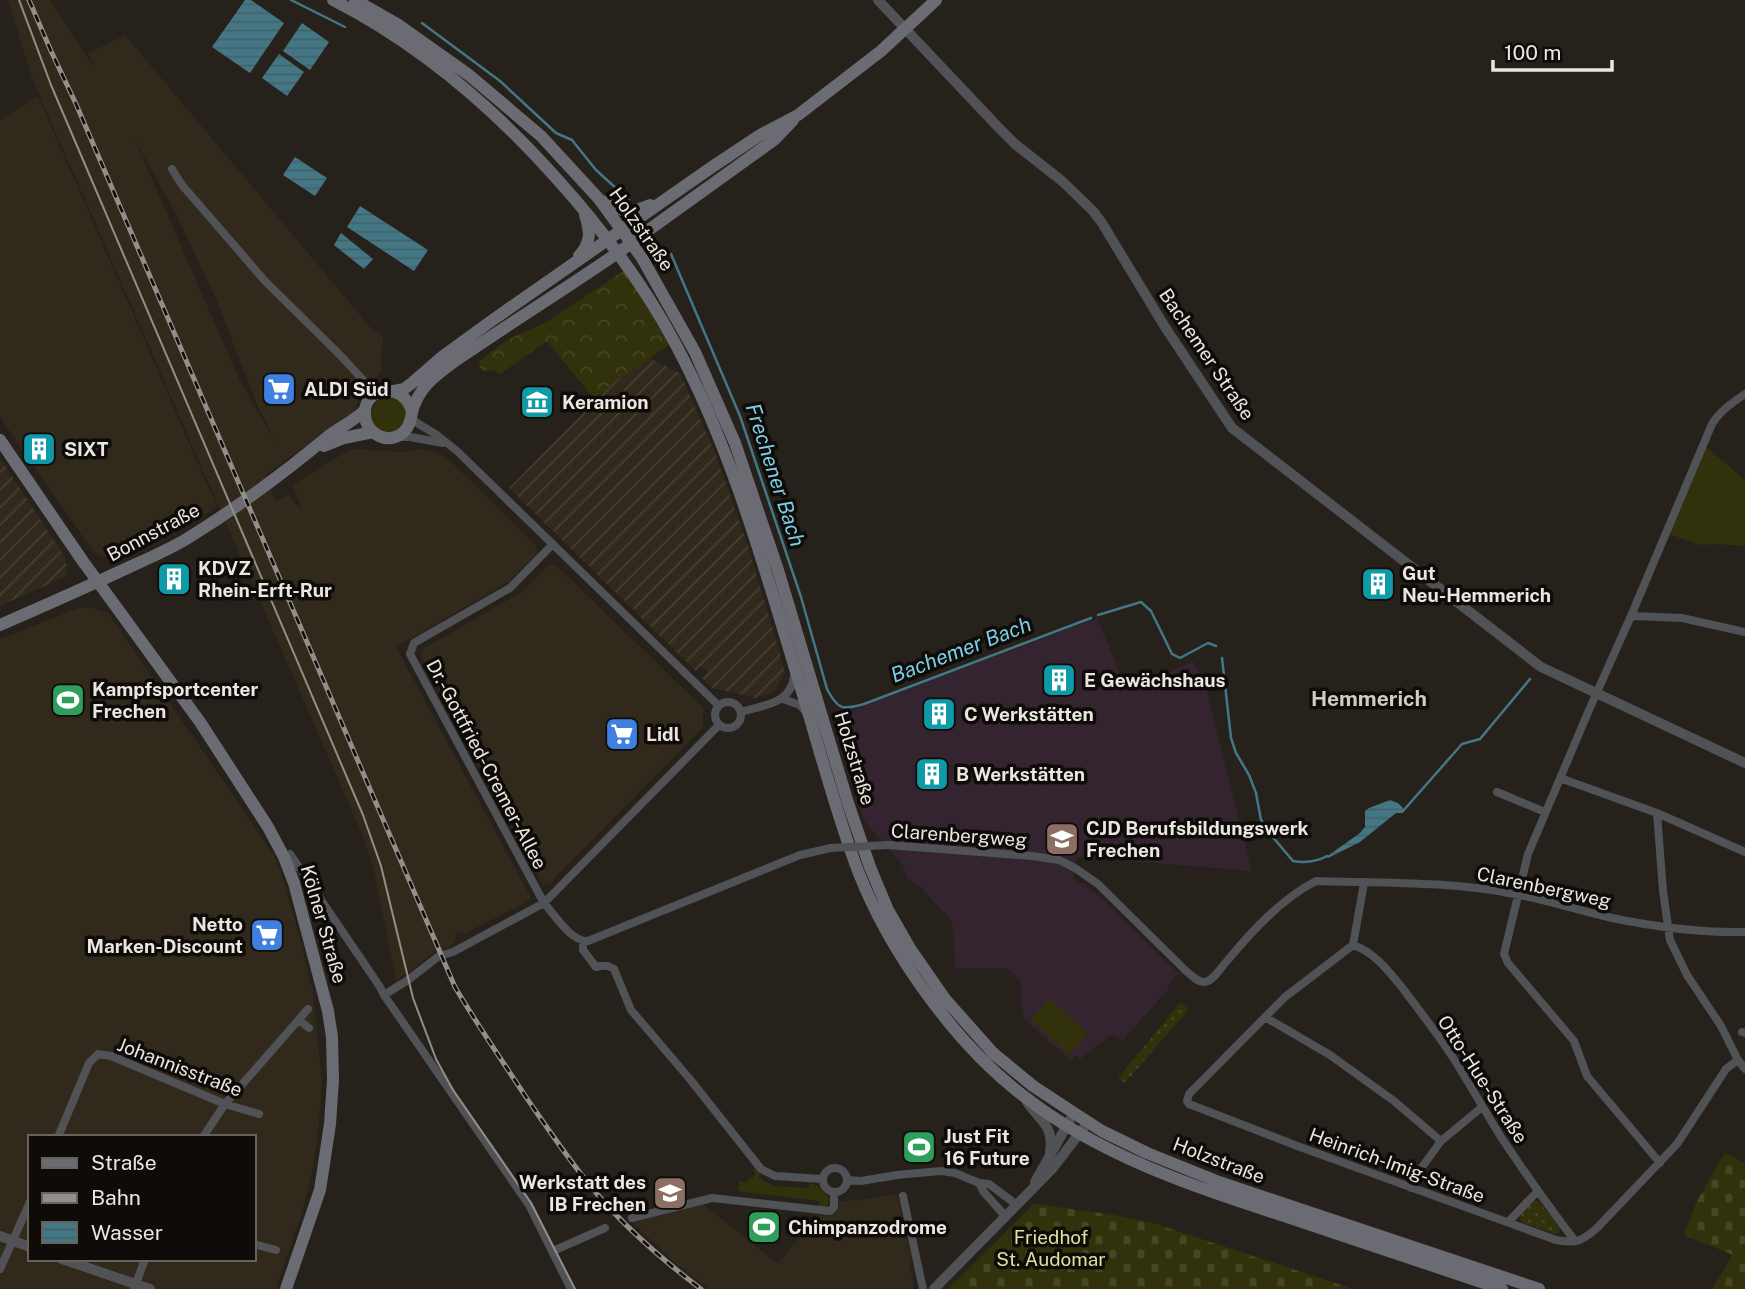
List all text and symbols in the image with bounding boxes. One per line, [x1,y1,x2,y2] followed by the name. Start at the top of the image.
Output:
[1493,28,1612,72] scale bar
[1504,40,1561,65] text: 100 m
[605,183,679,275] street label: Holzstraße
[1155,284,1259,424] street label: Bachemer Straße
[260,370,298,408] supermarket icon: ALDI Süd
[304,378,389,400] place label: ALDI Süd
[518,383,556,421] museum icon: Keramion
[562,391,649,413] place label: Keramion
[741,400,810,550] water label: Frechener Bach
[20,430,58,468] building icon: SIXT
[64,438,109,460] place label: SIXT
[103,498,203,566] street label: Bonnstraße
[198,557,332,601] place label: KDVZ Rhein-Erft-Rur
[155,560,193,598] building icon: KDVZ Rhein-Erft-Rur
[1402,562,1551,606] place label: Gut Neu-Hemmerich
[1359,565,1397,603] building icon: Gut Neu-Hemmerich
[887,611,1034,688] water label: Bachemer Bach
[422,655,552,873] street label: Dr.-Gottfried-Cremer-Allee
[1040,661,1078,699] building icon: E Gewächshaus
[1084,669,1226,691] place label: E Gewächshaus
[92,678,259,722] place label: Kampfsportcenter Frechen
[49,681,87,719] sports icon: Kampfsportcenter Frechen
[1311,686,1427,711] district label: Hemmerich
[920,695,958,733] building icon: C Werkstätten
[964,703,1094,725] place label: C Werkstätten
[830,709,880,807] street label: Holzstraße
[603,715,641,753] supermarket icon: Lidl
[646,723,680,745] place label: Lidl
[913,755,951,793] building icon: B Werkstätten
[956,763,1085,785] place label: B Werkstätten
[1086,817,1309,861] place label: CJD Berufsbildungswerk Frechen
[890,819,1028,851] street label: Clarenbergweg
[1043,820,1081,858] school or university icon: CJD Berufsbildungswerk Frechen
[297,862,351,986] street label: Kölner Straße
[1475,862,1613,912] street label: Clarenbergweg
[87,913,243,957] place label: Netto Marken-Discount
[248,916,286,954] supermarket icon: Netto Marken-Discount
[1433,1011,1533,1147] street label: Otto-Hue-Straße
[114,1033,246,1101] street label: Johannisstraße
[1306,1123,1488,1207] street label: Heinrich-Imig-Straße
[944,1125,1030,1169] place label: Just Fit 16 Future
[900,1128,938,1166] sports icon: Just Fit 16 Future
[1170,1132,1268,1188] street label: Holzstraße
[28,1135,256,1261] legend
[91,1150,157,1175] text: Straße
[519,1171,646,1215] place label: Werkstatt des IB Frechen
[651,1174,689,1212] school or university icon: Werkstatt des IB Frechen
[91,1185,141,1210] text: Bahn
[745,1208,783,1246] sports icon: Chimpanzodrome
[788,1216,947,1238] place label: Chimpanzodrome
[91,1220,163,1245] text: Wasser
[996,1226,1106,1270] park label: Friedhof St. Audomar

